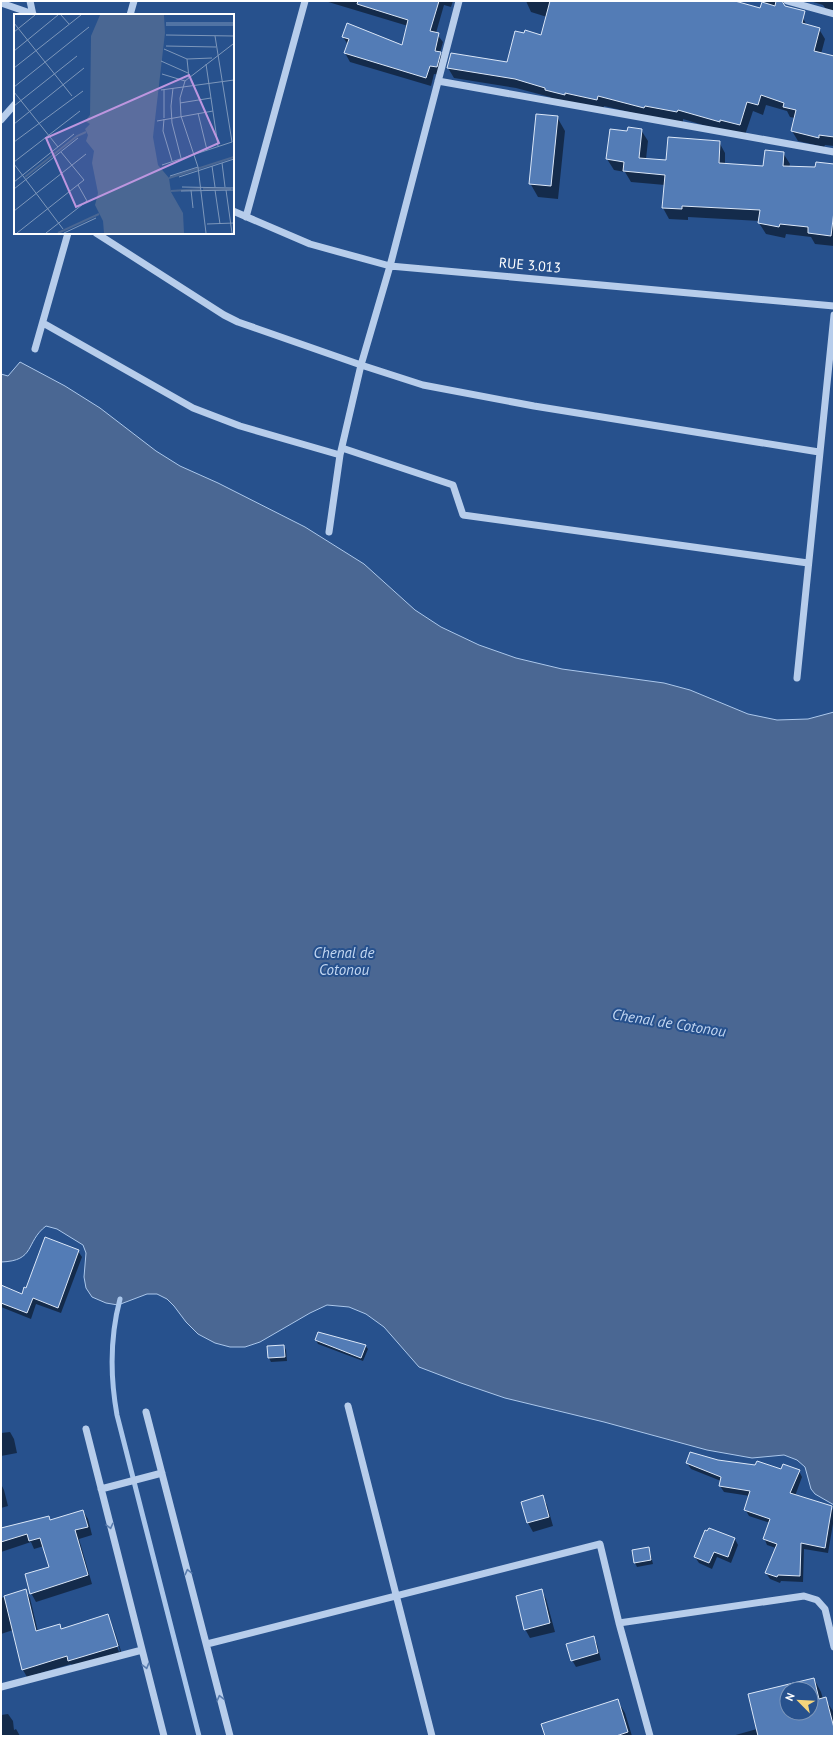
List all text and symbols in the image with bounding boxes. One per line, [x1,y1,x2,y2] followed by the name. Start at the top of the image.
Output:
[14,14,234,234] inset map
[498,253,562,277] street label: RUE 3.013
[314,943,374,979] water label: Chenal de Cotonou
[611,1004,728,1041] water label: Chenal de Cotonou
[106,1523,114,1530] one-way arrow
[184,1569,193,1576] one-way arrow
[141,1662,150,1669] one-way arrow
[779,1681,819,1721] north arrow
[782,1691,798,1703] text: N
[217,1695,225,1701] one-way arrow

